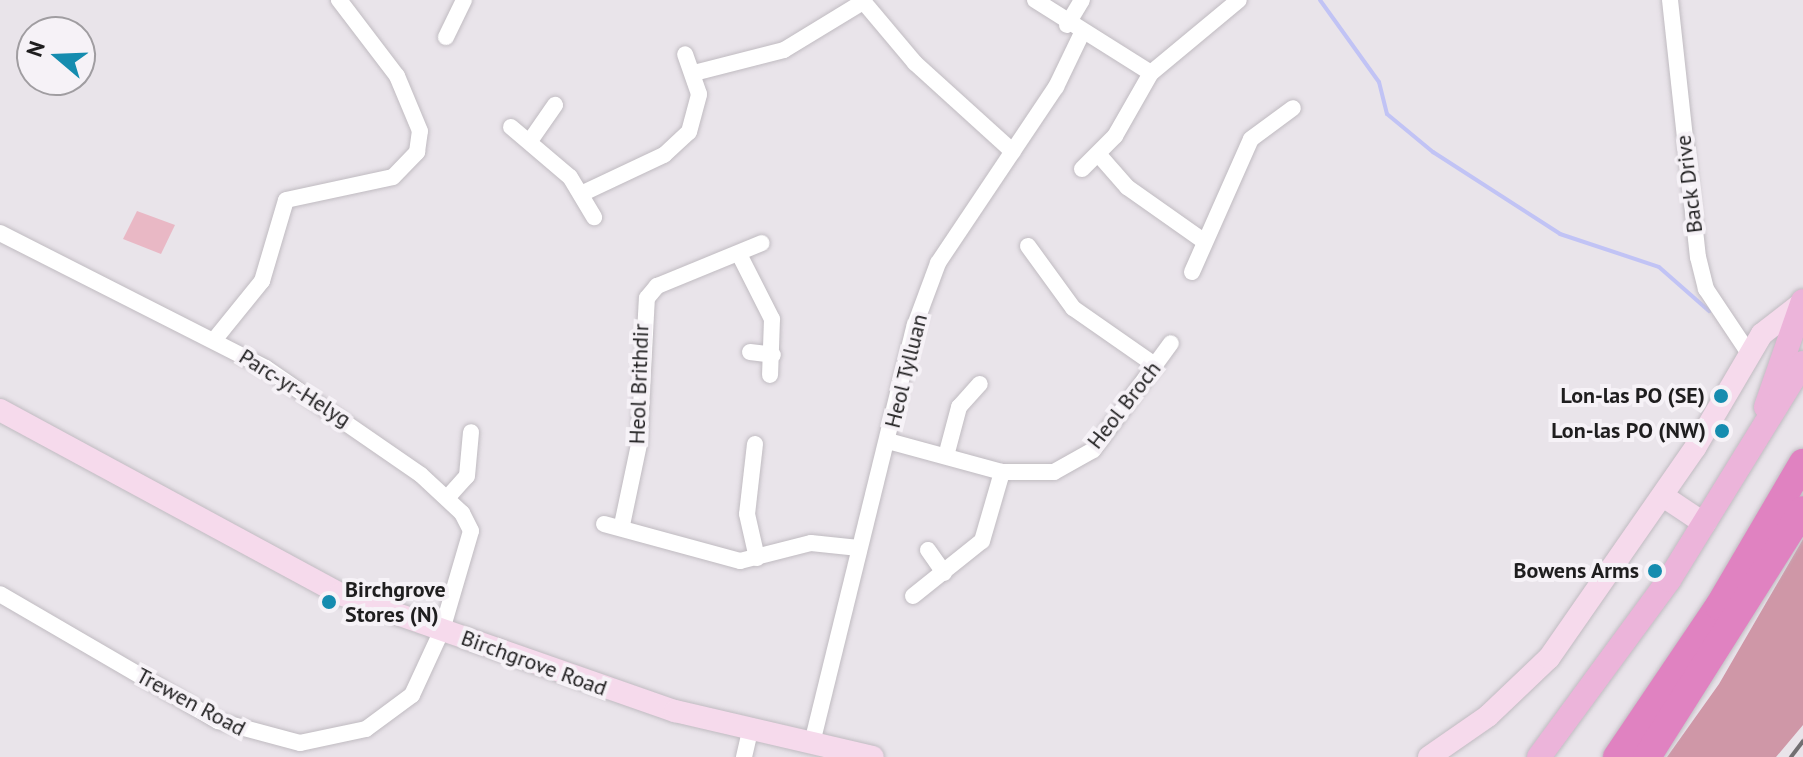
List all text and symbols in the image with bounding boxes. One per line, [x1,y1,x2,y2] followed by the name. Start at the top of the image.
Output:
[16,16,96,96] north arrow
[20,37,51,60] text: N
[1670,133,1708,235] street label: Back Drive
[879,311,933,431] street label: Heol Tylluan
[624,323,654,445] street label: Heol Brithdir
[234,343,356,433] street label: Parc-yr-Helyg
[1082,356,1166,454] street label: Heol Broch
[1560,383,1705,409] place label: Lon-las PO (SE)
[1712,387,1730,405] marker: Lon-las PO (SE)
[1551,418,1706,444] place label: Lon-las PO (NW)
[1713,422,1731,440] marker: Lon-las PO (NW)
[1513,558,1639,584] place label: Bowens Arms
[1646,562,1664,580] marker: Bowens Arms
[345,576,446,628] place label: Birchgrove Stores (N)
[320,593,338,611] marker: Birchgrove Stores (N)
[458,624,610,702] street label: Birchgrove Road
[132,662,250,742] street label: Trewen Road

